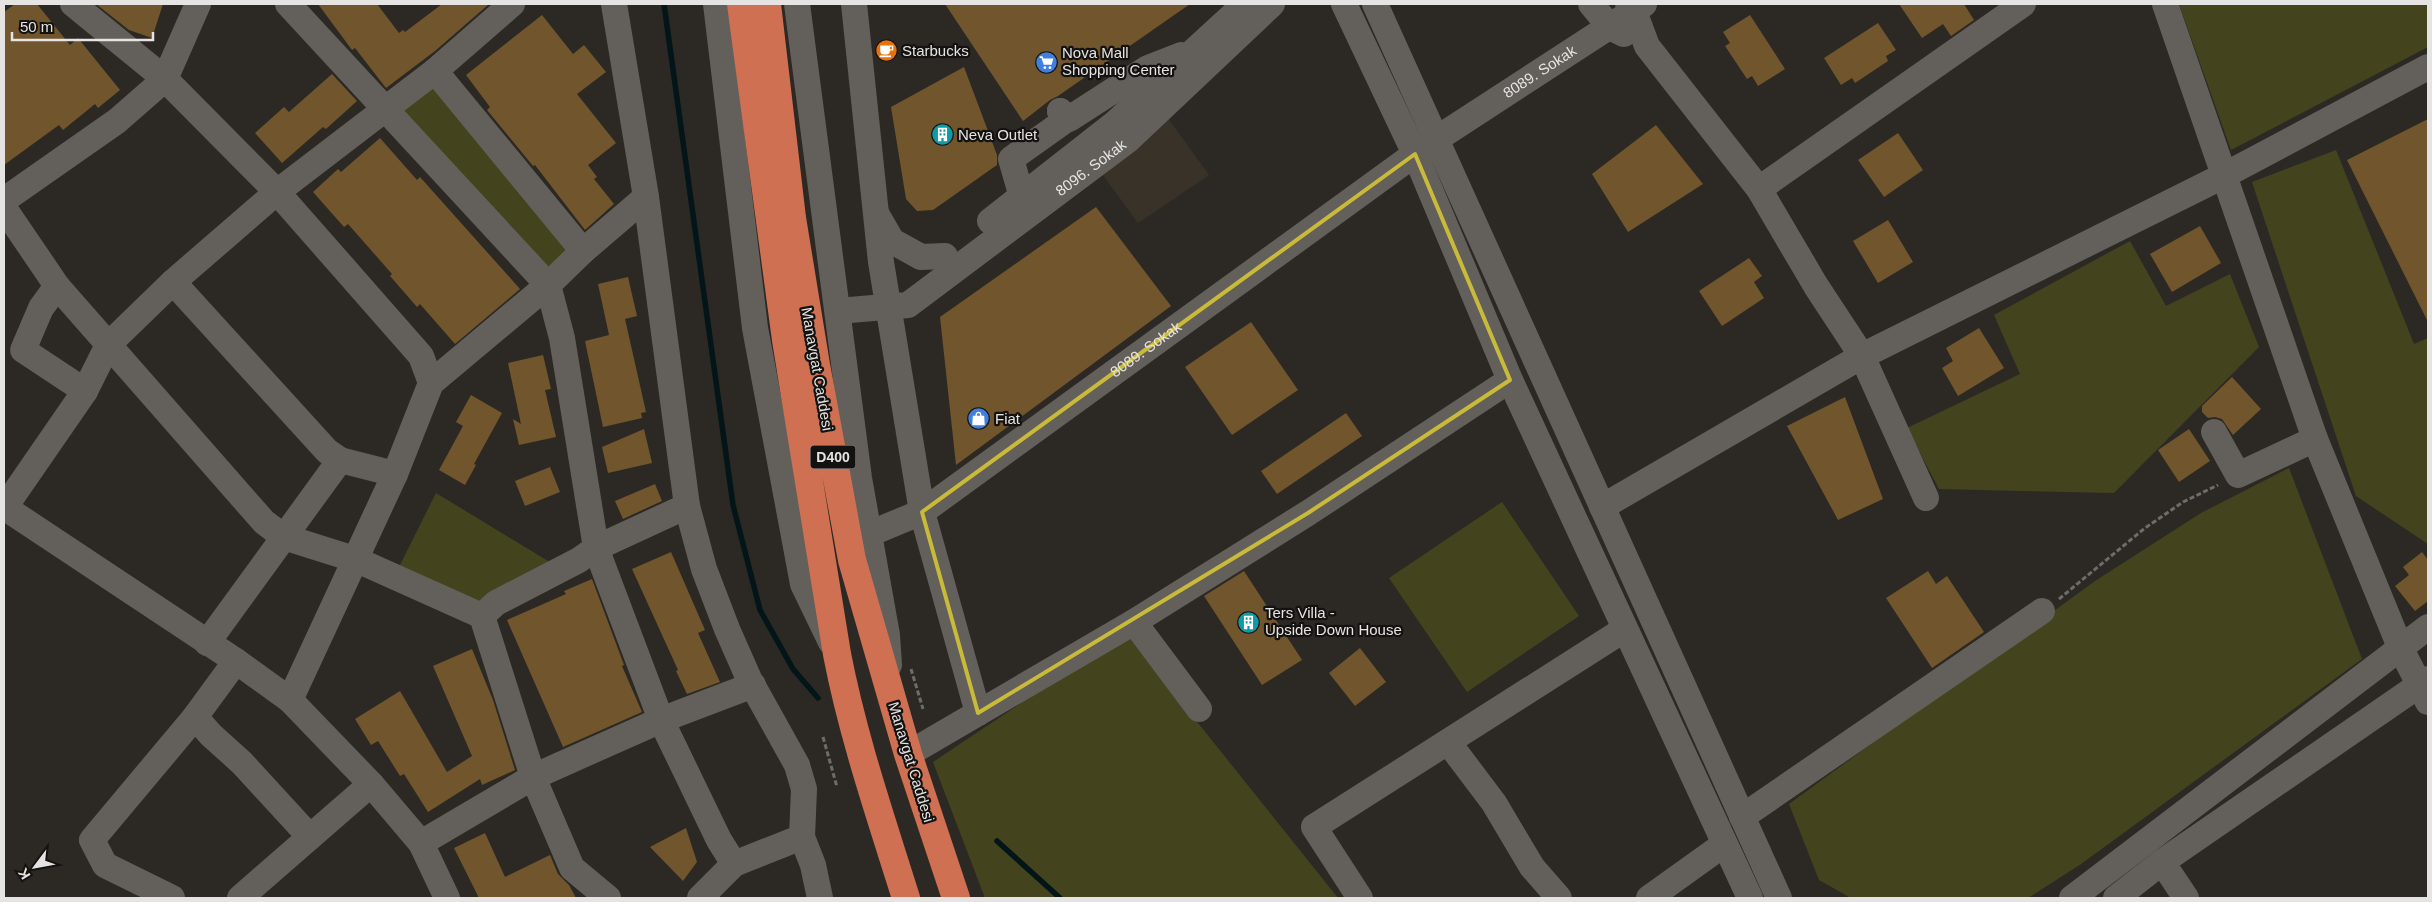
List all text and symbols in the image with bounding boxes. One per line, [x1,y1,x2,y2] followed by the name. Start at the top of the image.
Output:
[12,10,154,42] scale bar
[20,18,53,35] text: 50 m
[874,39,898,63] cafe icon: Starbucks
[1500,41,1580,101] street label: 8089. Sokak
[902,42,969,59] place label: Starbucks
[1062,44,1175,78] place label: Nova Mall Shopping Center
[1034,50,1058,74] supermarket icon: Nova Mall Shopping Center
[930,123,954,147] building icon: Neva Outlet
[958,126,1038,143] place label: Neva Outlet
[1052,135,1130,199] street label: 8096. Sokak
[798,306,837,432] street label: Manavgat Caddesi
[1107,317,1185,380] street label: 8089. Sokak
[967,407,991,431] shop icon: Fiat
[995,410,1021,427] place label: Fiat
[810,446,856,468] road number: D400
[1265,604,1402,638] place label: Ters Villa - Upside Down House
[1237,610,1261,634] building icon: Ters Villa - Upside Down House
[885,700,938,824] street label: Manavgat Caddesi
[10,842,60,892] north arrow
[15,865,33,882] text: K

